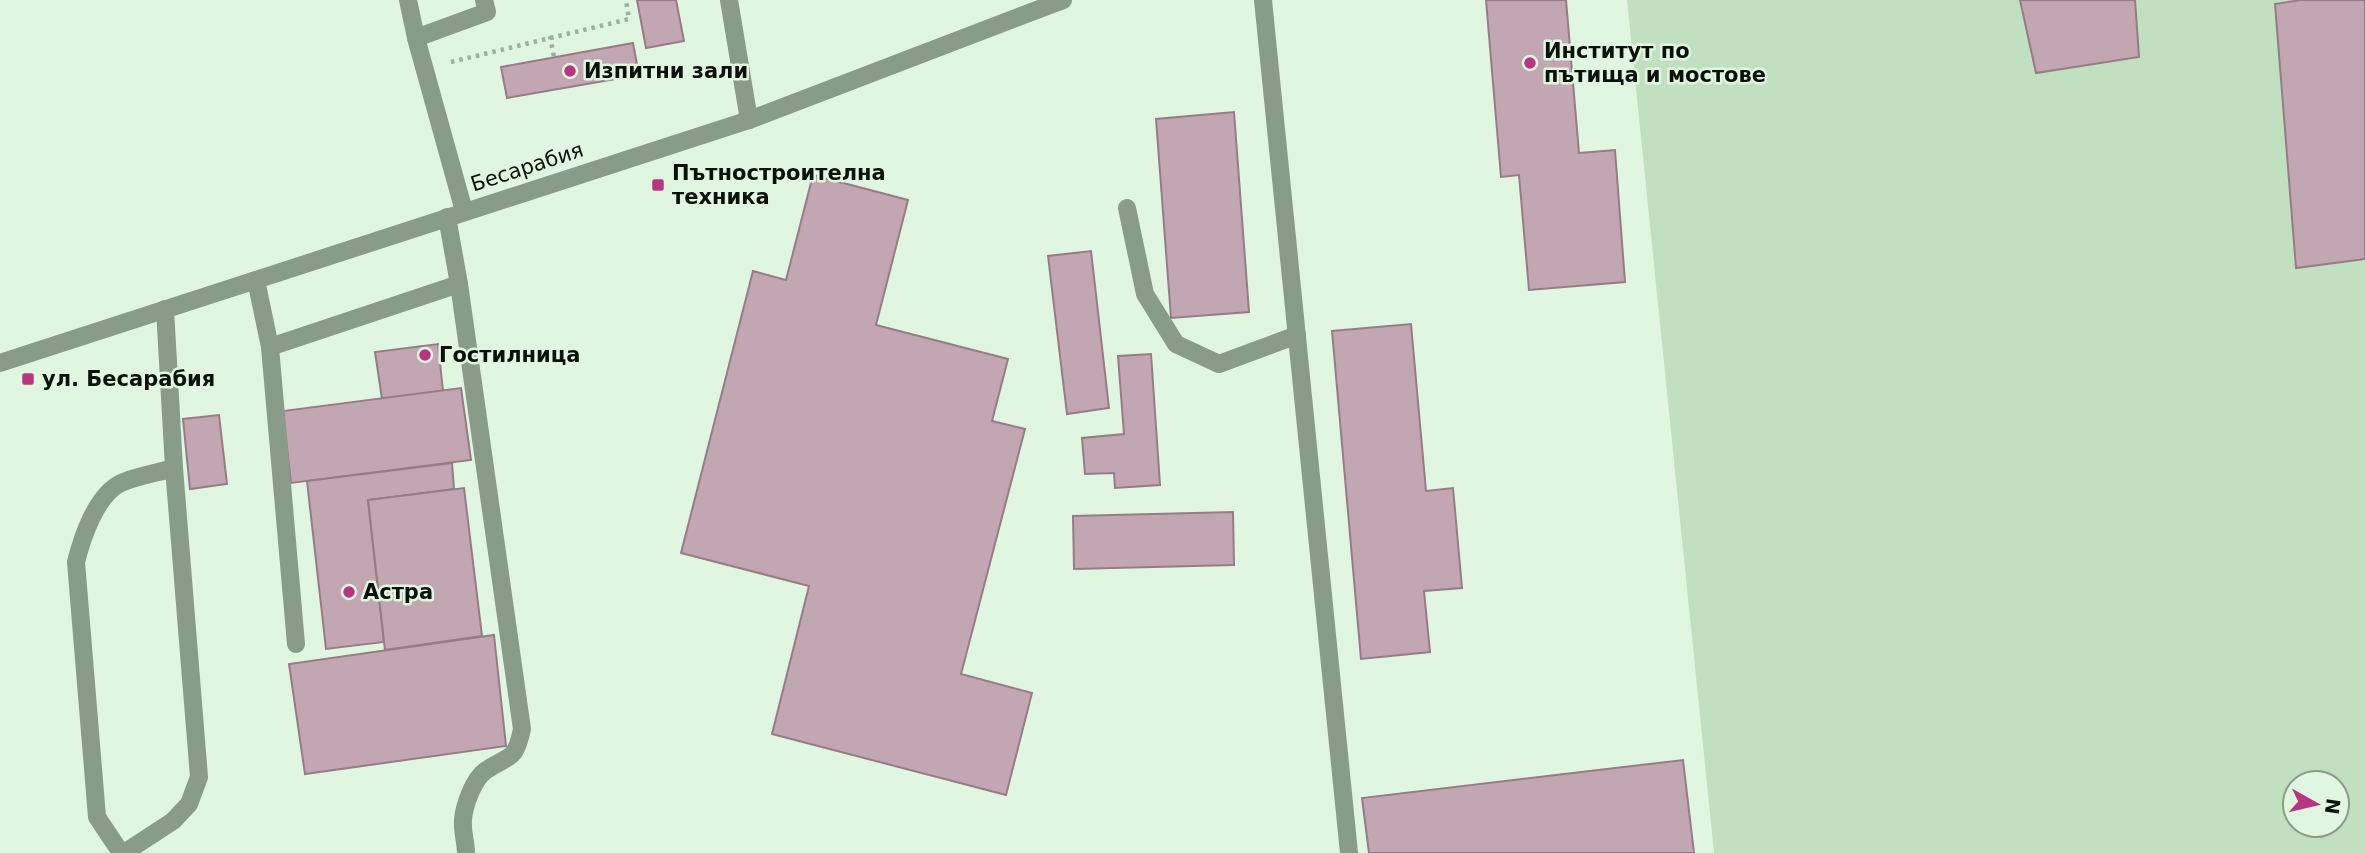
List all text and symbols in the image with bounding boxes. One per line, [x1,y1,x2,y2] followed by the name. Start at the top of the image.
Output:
[1544,39,1766,87] place label: Институт по пътища и мостове
[1522,55,1538,71] marker: Институт по пътища и мостове
[584,59,748,83] place label: Изпитни зали
[562,63,578,79] marker: Изпитни зали
[468,137,586,197] street label: Бесарабия
[672,161,886,209] place label: Пътностроителна техника
[650,177,666,193] marker: Пътностроителна техника
[439,343,580,367] place label: Гостилница
[417,347,433,363] marker: Гостилница
[42,367,215,391] place label: ул. Бесарабия
[20,371,36,387] marker: ул. Бесарабия
[363,580,433,604] place label: Астра
[341,584,357,600] marker: Астра
[2281,769,2351,839] north arrow
[2321,797,2345,816] text: N

